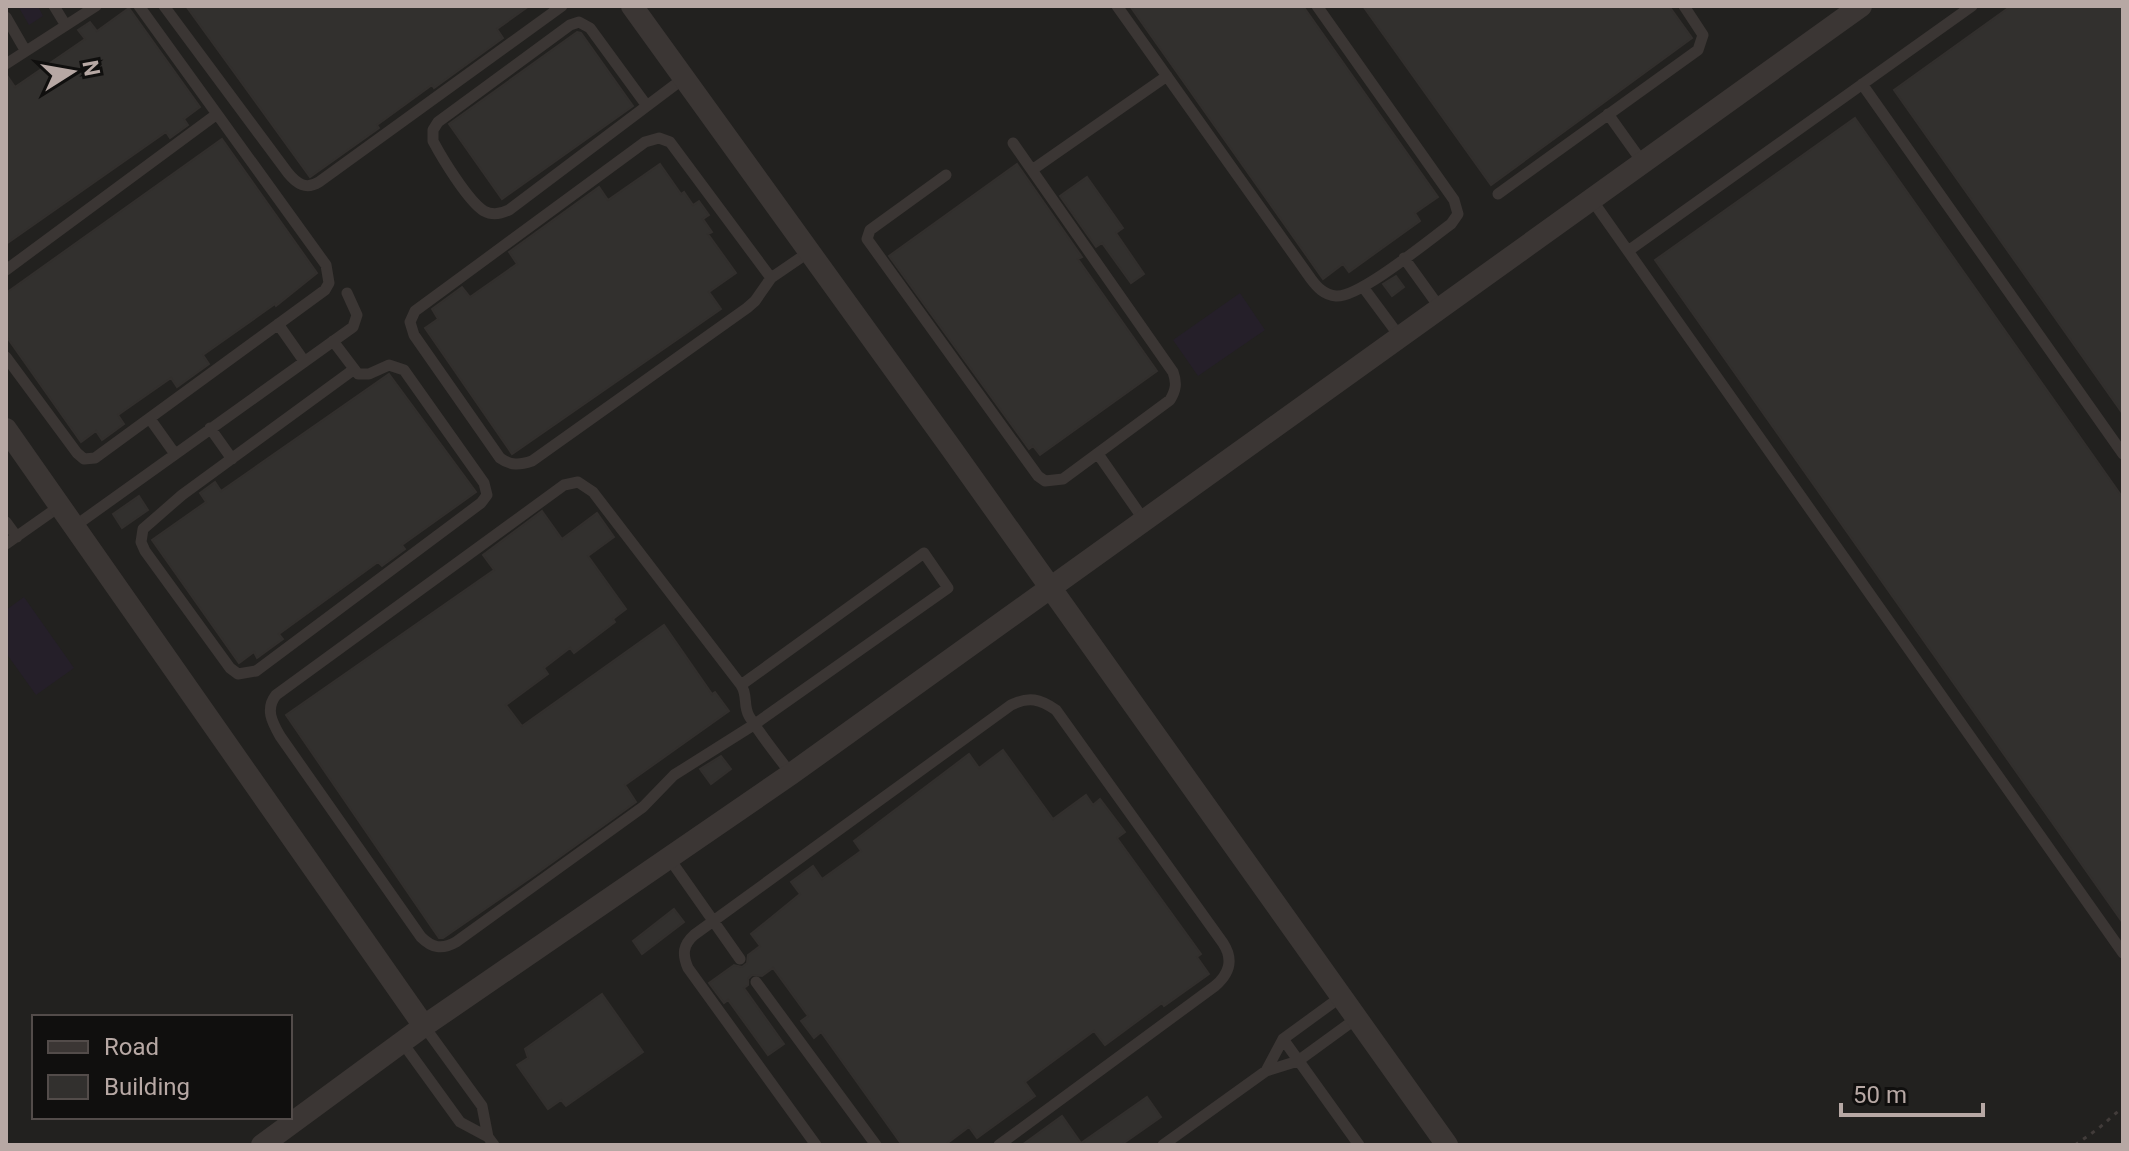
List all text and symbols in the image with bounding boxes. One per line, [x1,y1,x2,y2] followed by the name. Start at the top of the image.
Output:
[32,32,112,112] north arrow
[77,58,105,78] text: N
[32,1015,292,1119] legend
[104,1033,159,1061] text: Road
[1841,1067,1983,1117] scale bar
[104,1073,190,1101] text: Building
[1853,1081,1907,1109] text: 50 m

